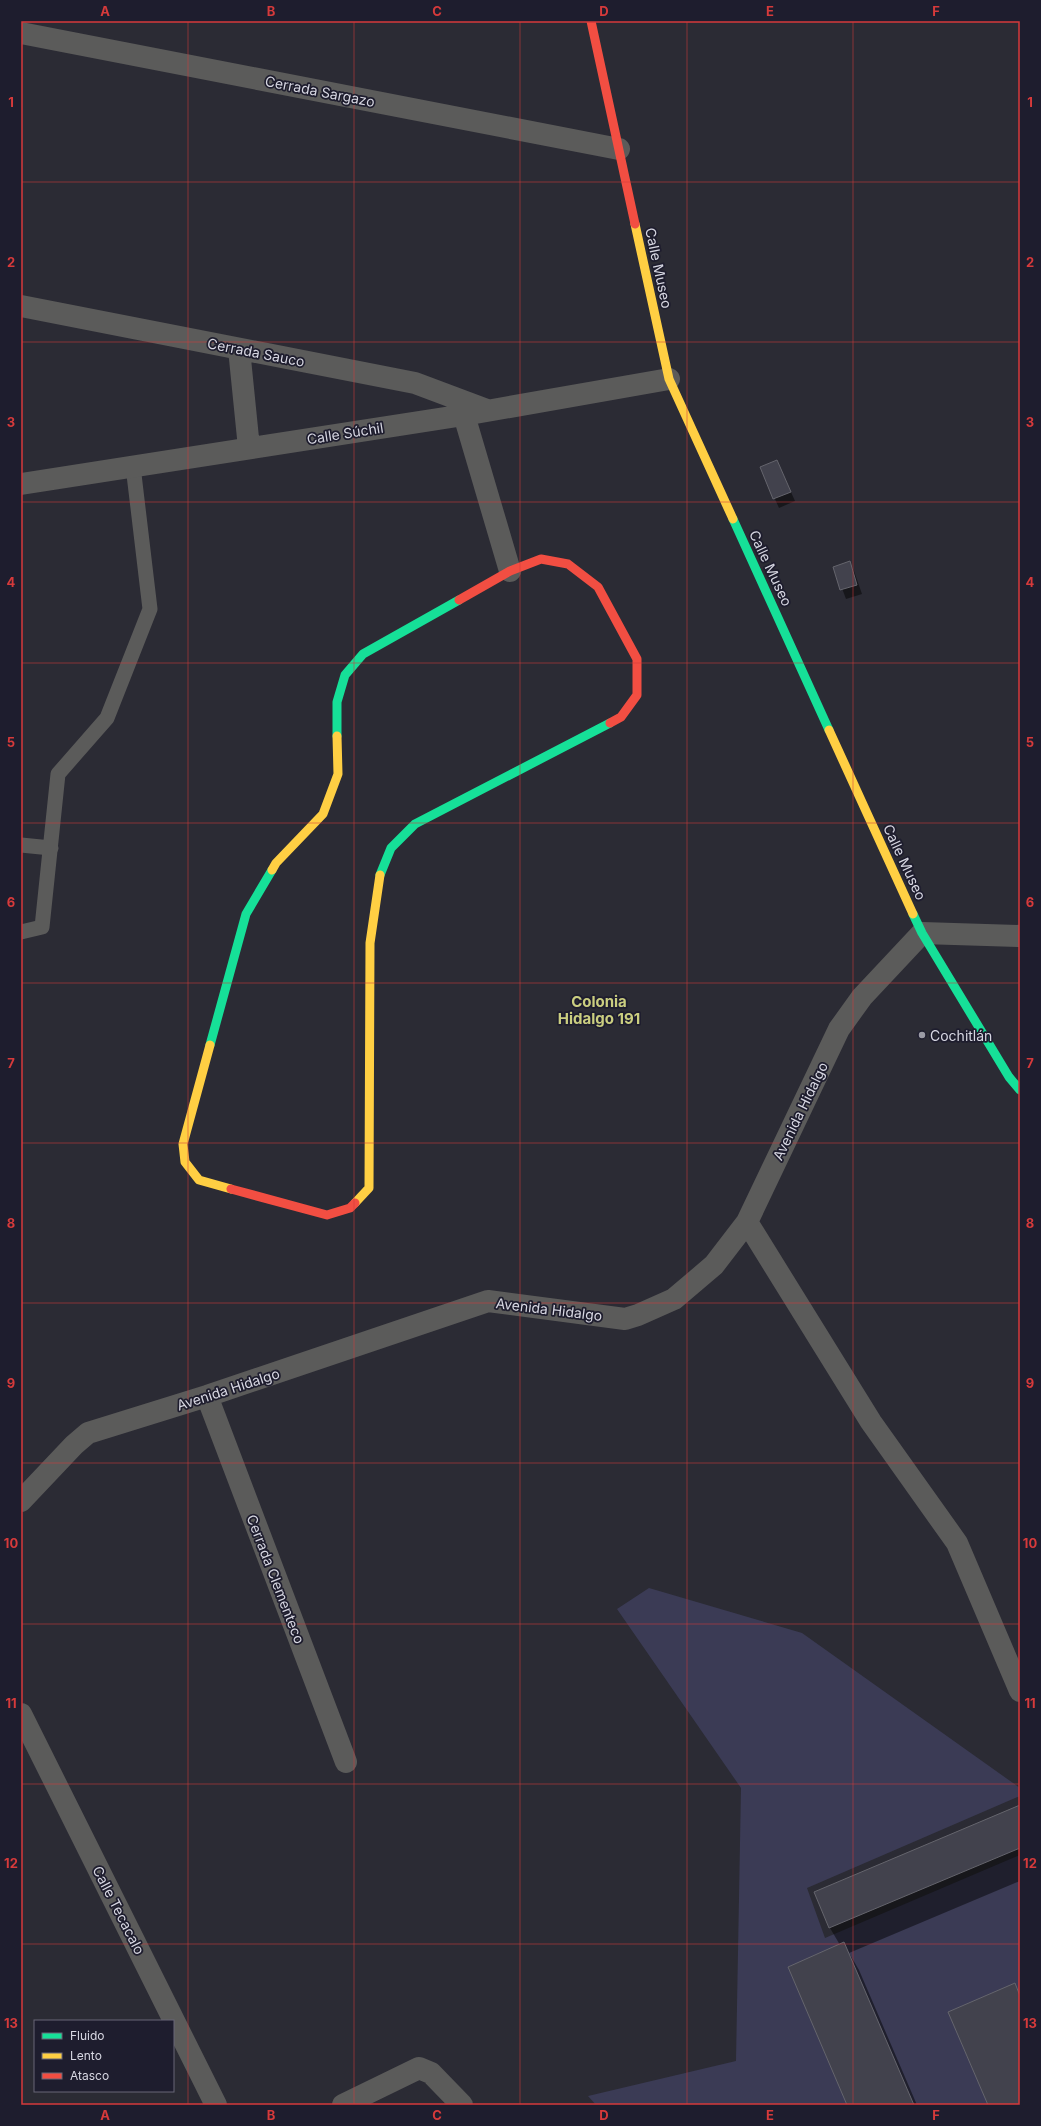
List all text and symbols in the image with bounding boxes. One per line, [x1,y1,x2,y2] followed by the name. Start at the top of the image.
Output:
[100,3,110,19] text: A
[267,3,276,19] text: B
[432,3,442,19] text: C
[599,3,609,19] text: D
[766,3,774,19] text: E
[932,3,940,19] text: F
[264,72,376,110] street label: Cerrada Sargazo
[8,94,14,110] text: 1
[1027,94,1033,110] text: 1
[642,226,676,310] street label: Calle Museo
[7,254,15,270] text: 2
[1026,254,1034,270] text: 2
[206,334,306,370] street label: Cerrada Sauco
[7,414,15,430] text: 3
[1026,414,1034,430] text: 3
[305,419,385,447] street label: Calle Súchil
[746,527,796,609] street label: Calle Museo
[7,574,16,590] text: 4
[1026,574,1035,590] text: 4
[7,734,15,750] text: 5
[1026,734,1034,750] text: 5
[880,821,930,903] street label: Calle Museo
[7,894,15,910] text: 6
[1026,894,1034,910] text: 6
[558,992,640,1028] district label: Colonia Hidalgo 191
[930,1027,992,1044] place label: Cochitlán
[917,1030,927,1040] marker: Cochitlán
[7,1055,15,1071] text: 7
[1026,1055,1034,1071] text: 7
[769,1059,831,1163] street label: Avenida Hidalgo
[7,1215,15,1231] text: 8
[1026,1215,1034,1231] text: 8
[495,1294,603,1324] street label: Avenida Hidalgo
[174,1364,282,1414] street label: Avenida Hidalgo
[7,1375,15,1391] text: 9
[1026,1375,1034,1391] text: 9
[244,1512,308,1646] street label: Cerrada Clementeco
[4,1535,18,1551] text: 10
[1023,1535,1037,1551] text: 10
[5,1695,17,1711] text: 11
[1024,1695,1036,1711] text: 11
[4,1855,18,1871] text: 12
[1023,1855,1037,1871] text: 12
[89,1863,149,1957] street label: Calle Tecacalo
[4,2015,18,2031] text: 13
[1023,2015,1037,2031] text: 13
[34,2020,174,2092] legend
[70,2028,105,2043] text: Fluido
[70,2048,102,2063] text: Lento
[70,2068,109,2083] text: Atasco
[100,2107,110,2123] text: A
[267,2107,276,2123] text: B
[432,2107,442,2123] text: C
[599,2107,609,2123] text: D
[766,2107,774,2123] text: E
[932,2107,940,2123] text: F

